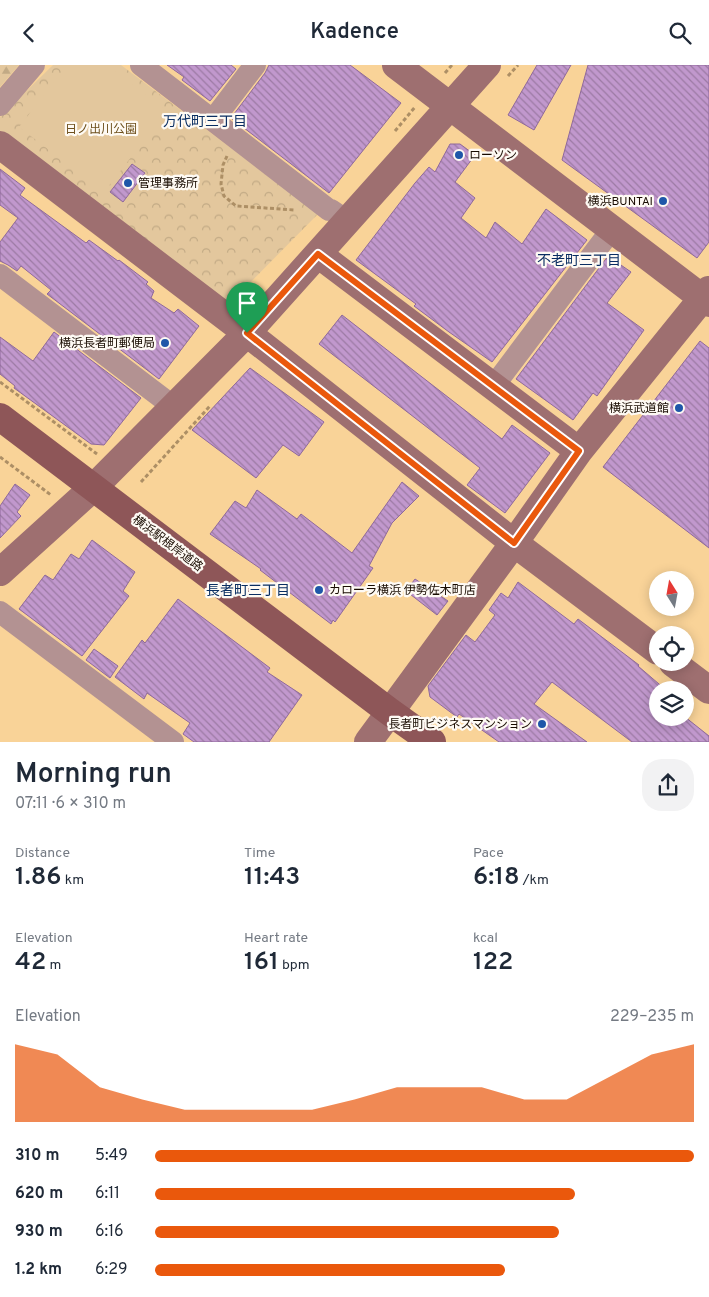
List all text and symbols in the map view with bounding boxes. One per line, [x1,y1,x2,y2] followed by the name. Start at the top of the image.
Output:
[15,19,43,47] icon: back
[310,19,399,46] text: Kadence
[666,19,694,47] icon: search
[163,113,247,131] district label: 万代町三丁目
[65,122,137,138] park label: 日ノ出川公園
[469,148,517,164] place label: ローソン
[453,149,465,161] marker: ローソン
[138,176,198,192] place label: 管理事務所
[122,177,134,189] marker: 管理事務所
[588,194,653,210] place label: 横浜BUNTAI
[657,195,669,207] marker: 横浜BUNTAI
[537,253,621,270] district label: 不老町三丁目
[226,282,268,333] pin
[233,289,261,317] icon: arrive
[59,336,155,352] place label: 横浜長者町郵便局
[159,337,171,349] marker: 横浜長者町郵便局
[609,401,669,417] place label: 横浜武道館
[673,402,685,414] marker: 横浜武道館
[129,512,206,575] street label: 横浜駅根岸道路
[649,571,694,616] north arrow
[649,571,694,726] map controls
[206,583,290,600] district label: 長者町三丁目
[329,583,476,599] place label: カローラ横浜 伊勢佐木町店
[313,584,325,596] marker: カローラ横浜 伊勢佐木町店
[649,626,694,671] button: locate
[649,681,694,726] button: layers
[388,717,532,733] place label: 長者町ビジネスマンション
[536,718,548,730] marker: 長者町ビジネスマンション
[15,757,172,793] text: Morning run
[642,759,694,811] button: share
[15,794,126,814] text: 07:11 · 6 × 310 m
[15,845,70,862] text: Distance
[244,845,275,862] text: Time
[473,845,504,862] text: Pace
[15,862,62,894] text: 1.86
[244,862,300,894] text: 11:43
[473,862,520,894] text: 6:18
[62,872,84,889] text: km
[520,872,549,889] text: /km
[15,930,73,947] text: Elevation
[244,930,308,947] text: Heart rate
[473,930,498,947] text: kcal
[15,947,46,979] text: 42
[244,947,279,979] text: 161
[473,947,513,979] text: 122
[46,957,61,974] text: m
[279,957,310,974] text: bpm
[15,1007,81,1027] text: Elevation
[610,1007,694,1027] text: 229–235 m
[15,1146,60,1166] text: 310 m
[95,1146,128,1166] text: 5:49
[15,1184,63,1204] text: 620 m
[95,1184,120,1204] text: 6:11
[15,1222,63,1242] text: 930 m
[95,1222,124,1242] text: 6:16
[15,1260,62,1280] text: 1.2 km
[95,1260,128,1280] text: 6:29

